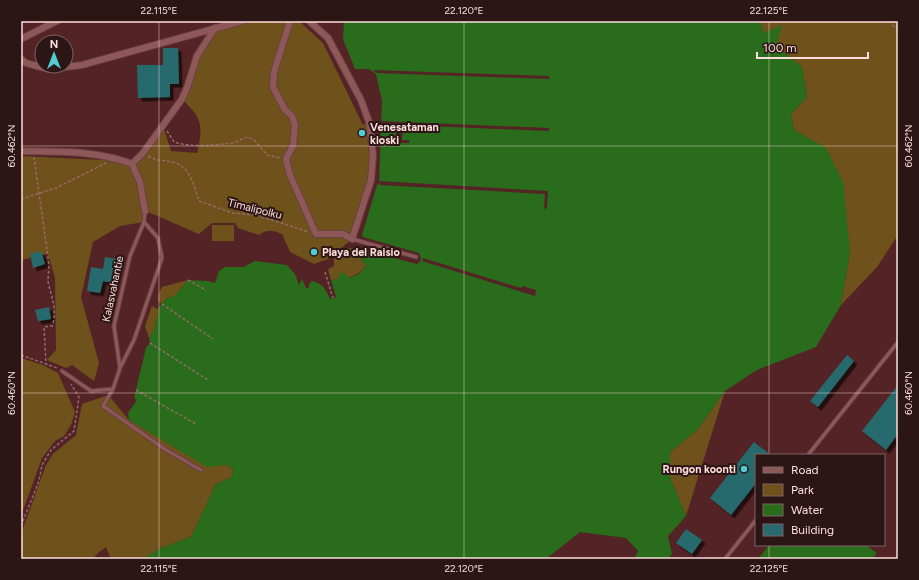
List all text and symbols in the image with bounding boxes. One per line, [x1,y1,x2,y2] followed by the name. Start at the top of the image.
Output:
[141,4,178,17] text: 22.115°E
[445,4,484,17] text: 22.120°E
[750,4,788,17] text: 22.125°E
[34,34,74,74] north arrow
[757,34,868,60] scale bar
[50,38,58,51] text: N
[763,41,797,55] text: 100 m
[370,121,439,147] place label: Venesataman kioski
[5,124,18,168] text: 60.462°N
[902,124,915,168] text: 60.462°N
[357,128,367,138] marker: Venesataman kioski
[227,196,283,222] street label: Timalipolku
[322,246,400,259] place label: Playa del Raisio
[309,247,319,257] marker: Playa del Raisio
[100,255,126,323] street label: Kalasvahantie
[5,371,18,415] text: 60.460°N
[902,371,915,415] text: 60.460°N
[755,454,885,546] legend
[663,463,736,476] place label: Rungon koonti
[791,463,819,477] text: Road
[739,464,749,474] marker: Rungon koonti
[791,483,814,497] text: Park
[791,503,823,517] text: Water
[791,523,834,537] text: Building
[141,562,178,575] text: 22.115°E
[445,562,484,575] text: 22.120°E
[750,562,788,575] text: 22.125°E

